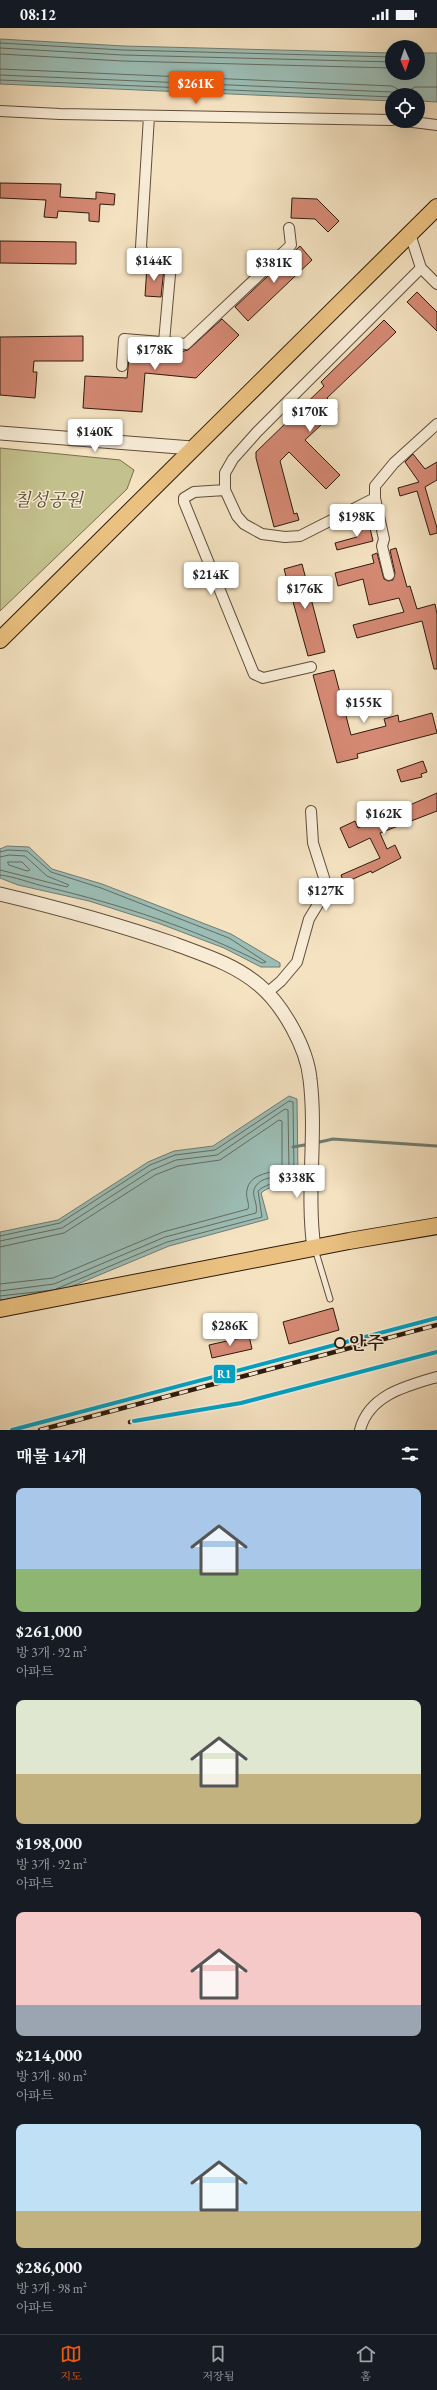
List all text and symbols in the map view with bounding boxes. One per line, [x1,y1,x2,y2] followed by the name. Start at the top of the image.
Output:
[20,5,56,24] text: 08:12
[385,40,425,80] north arrow
[385,40,425,128] map controls
[168,71,224,105] pin: $261K
[178,75,214,92] text: $261K
[385,88,425,128] button: locate
[126,248,182,282] pin: $144K
[246,250,302,284] pin: $381K
[136,252,172,269] text: $144K
[256,254,292,271] text: $381K
[127,337,183,371] pin: $178K
[137,341,173,358] text: $178K
[282,399,338,433] pin: $170K
[292,403,328,420] text: $170K
[67,419,123,453] pin: $140K
[77,423,113,440] text: $140K
[13,488,84,511] park label: 칠성공원
[329,504,385,538] pin: $198K
[339,508,375,525] text: $198K
[183,562,239,596] pin: $214K
[193,566,229,583] text: $214K
[277,576,333,610] pin: $176K
[287,580,323,597] text: $176K
[336,690,392,724] pin: $155K
[346,694,382,711] text: $155K
[356,801,412,835] pin: $162K
[366,805,402,822] text: $162K
[298,878,354,912] pin: $127K
[308,882,344,899] text: $127K
[269,1165,325,1199] pin: $338K
[279,1169,315,1186] text: $338K
[202,1313,258,1347] pin: $286K
[212,1317,248,1334] text: $286K
[349,1331,384,1354] place label: 안주
[334,1337,346,1349] marker: 안주
[213,1364,236,1384] line badge: R1
[217,1367,231,1381] text: R1
[399,1443,421,1465] icon: filters
[16,1445,87,1467] text: 매물 14개
[183,1514,255,1586] icon: home
[16,1620,82,1642] text: $261,000
[16,1644,87,1661] text: 방 3개 · 92 m²
[16,1663,54,1680] text: 아파트
[183,1726,255,1798] icon: home
[16,1832,82,1854] text: $198,000
[16,1856,87,1873] text: 방 3개 · 92 m²
[16,1875,54,1892] text: 아파트
[183,1938,255,2010] icon: home
[16,2044,82,2066] text: $214,000
[16,2068,87,2085] text: 방 3개 · 80 m²
[16,2087,54,2104] text: 아파트
[183,2150,255,2222] icon: home
[16,2256,82,2278] text: $286,000
[16,2280,87,2297] text: 방 3개 · 98 m²
[16,2299,54,2316] text: 아파트
[60,2343,82,2383] tab: 지도
[203,2343,234,2383] tab: 저장됨
[355,2343,377,2383] tab: 홈

